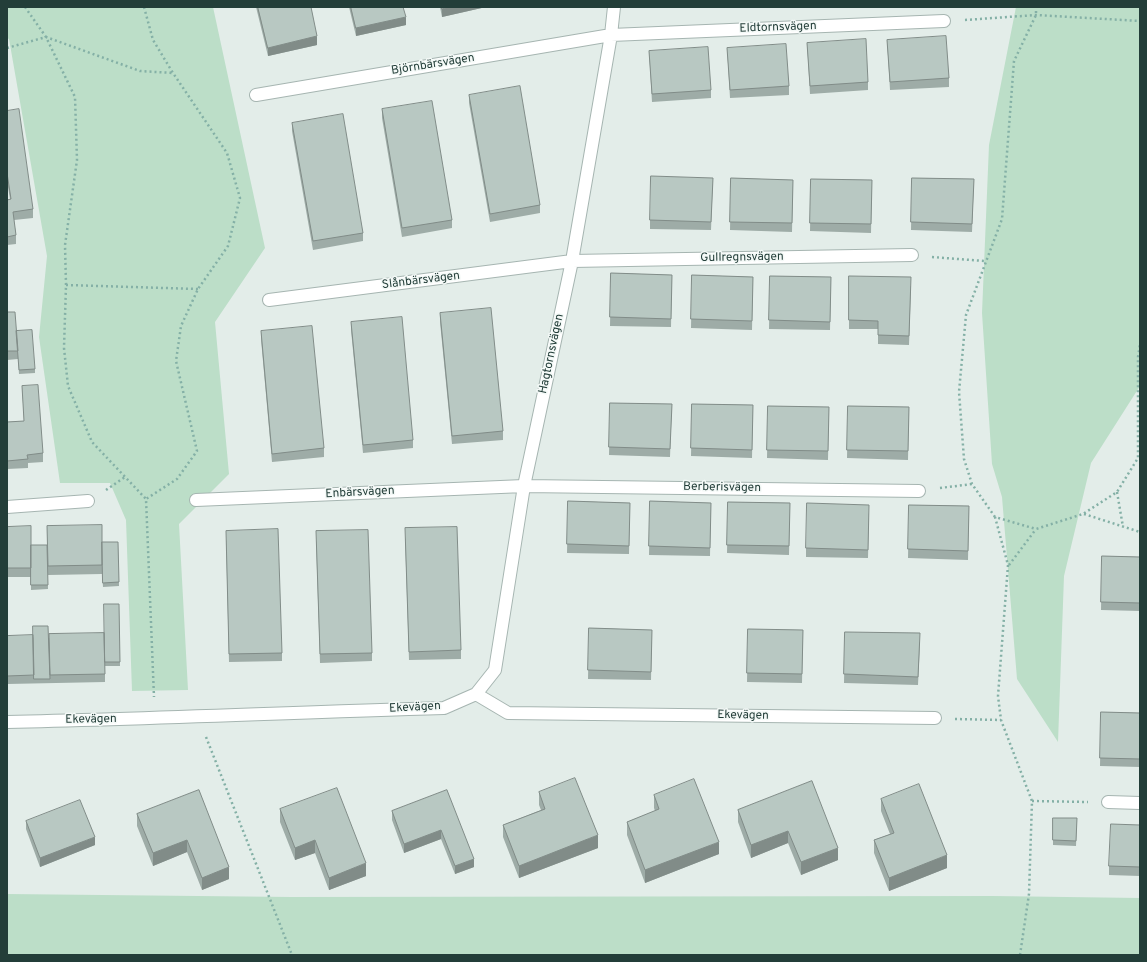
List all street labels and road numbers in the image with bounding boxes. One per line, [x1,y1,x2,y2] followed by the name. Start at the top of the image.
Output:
[739,19,817,37] street label: Eldtornsvägen
[390,51,476,79] street label: Björnbärsvägen
[700,250,784,266] street label: Gullregnsvägen
[381,269,461,293] street label: Slånbärsvägen
[536,313,568,395] street label: Hagtornsvägen
[683,480,761,496] street label: Berberisvägen
[325,484,395,502] street label: Enbärsvägen
[389,699,441,717] street label: Ekevägen
[717,708,769,724] street label: Ekevägen
[65,712,117,728] street label: Ekevägen

